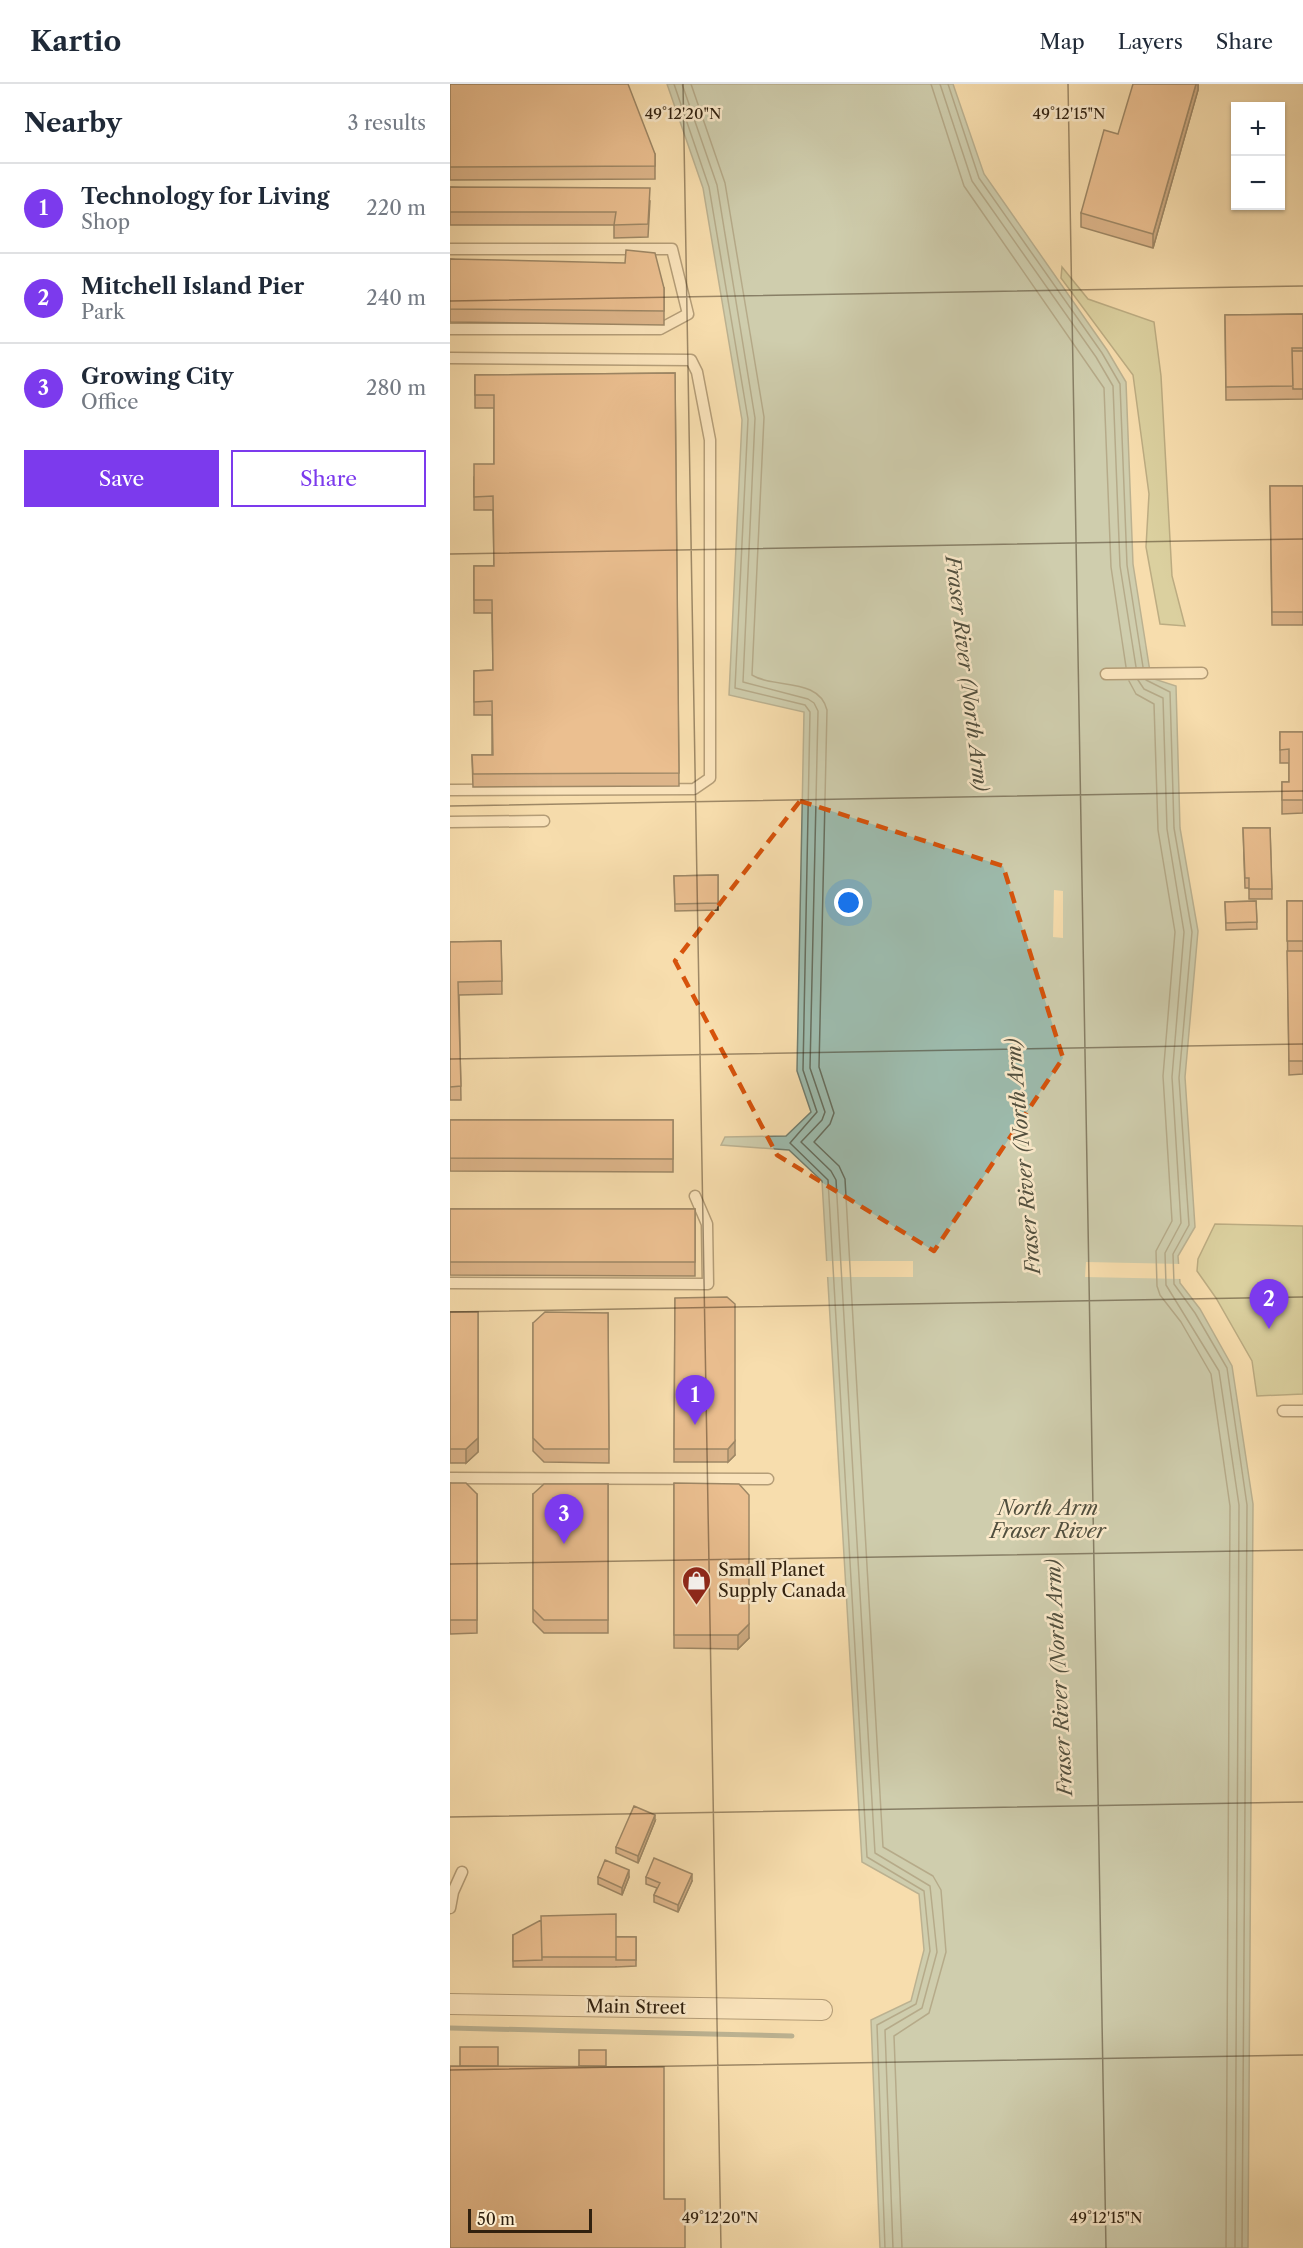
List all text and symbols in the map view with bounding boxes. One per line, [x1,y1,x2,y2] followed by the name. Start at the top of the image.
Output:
[30,24,121,58] text: Kartio
[1040,29,1085,54] text: Map
[1118,29,1183,54] text: Layers
[1216,29,1273,54] text: Share
[1231,102,1285,210] map controls
[1231,102,1285,156] button: +
[645,104,721,123] text: 49°12'20"N
[1033,104,1105,123] text: 49°12'15"N
[24,107,122,139] text: Nearby
[348,111,426,135] text: 3 results
[1231,156,1285,210] button: −
[81,183,329,210] text: Technology for Living
[39,196,48,220] text: 1
[366,196,426,220] text: 220 m
[81,210,130,234] text: Shop
[81,273,304,300] text: Mitchell Island Pier
[38,286,49,310] text: 2
[366,286,426,310] text: 240 m
[81,300,124,324] text: Park
[81,363,234,390] text: Growing City
[38,376,49,400] text: 3
[366,376,426,400] text: 280 m
[81,390,139,414] text: Office
[24,450,219,507] button: Save
[231,450,426,507] button: Share
[940,553,993,794] water label: Fraser River (North Arm)
[834,888,863,917] your location
[1001,1036,1045,1278] water label: Fraser River (North Arm)
[1250,1280,1288,1329] pin: 2
[676,1376,714,1425] pin: 1
[544,1494,584,1544] pin: 3
[988,1496,1108,1543] water label: North Arm Fraser River
[1041,1558,1077,1798] water label: Fraser River (North Arm)
[718,1559,847,1602] place label: Small Planet Supply Canada
[681,1564,713,1606] shop icon: Small Planet Supply Canada
[586,1995,687,2019] street label: Main Street
[468,2206,592,2234] scale bar
[682,2208,758,2227] text: 49°12'20"N
[1070,2208,1142,2227] text: 49°12'15"N
[477,2209,515,2229] text: 50 m

